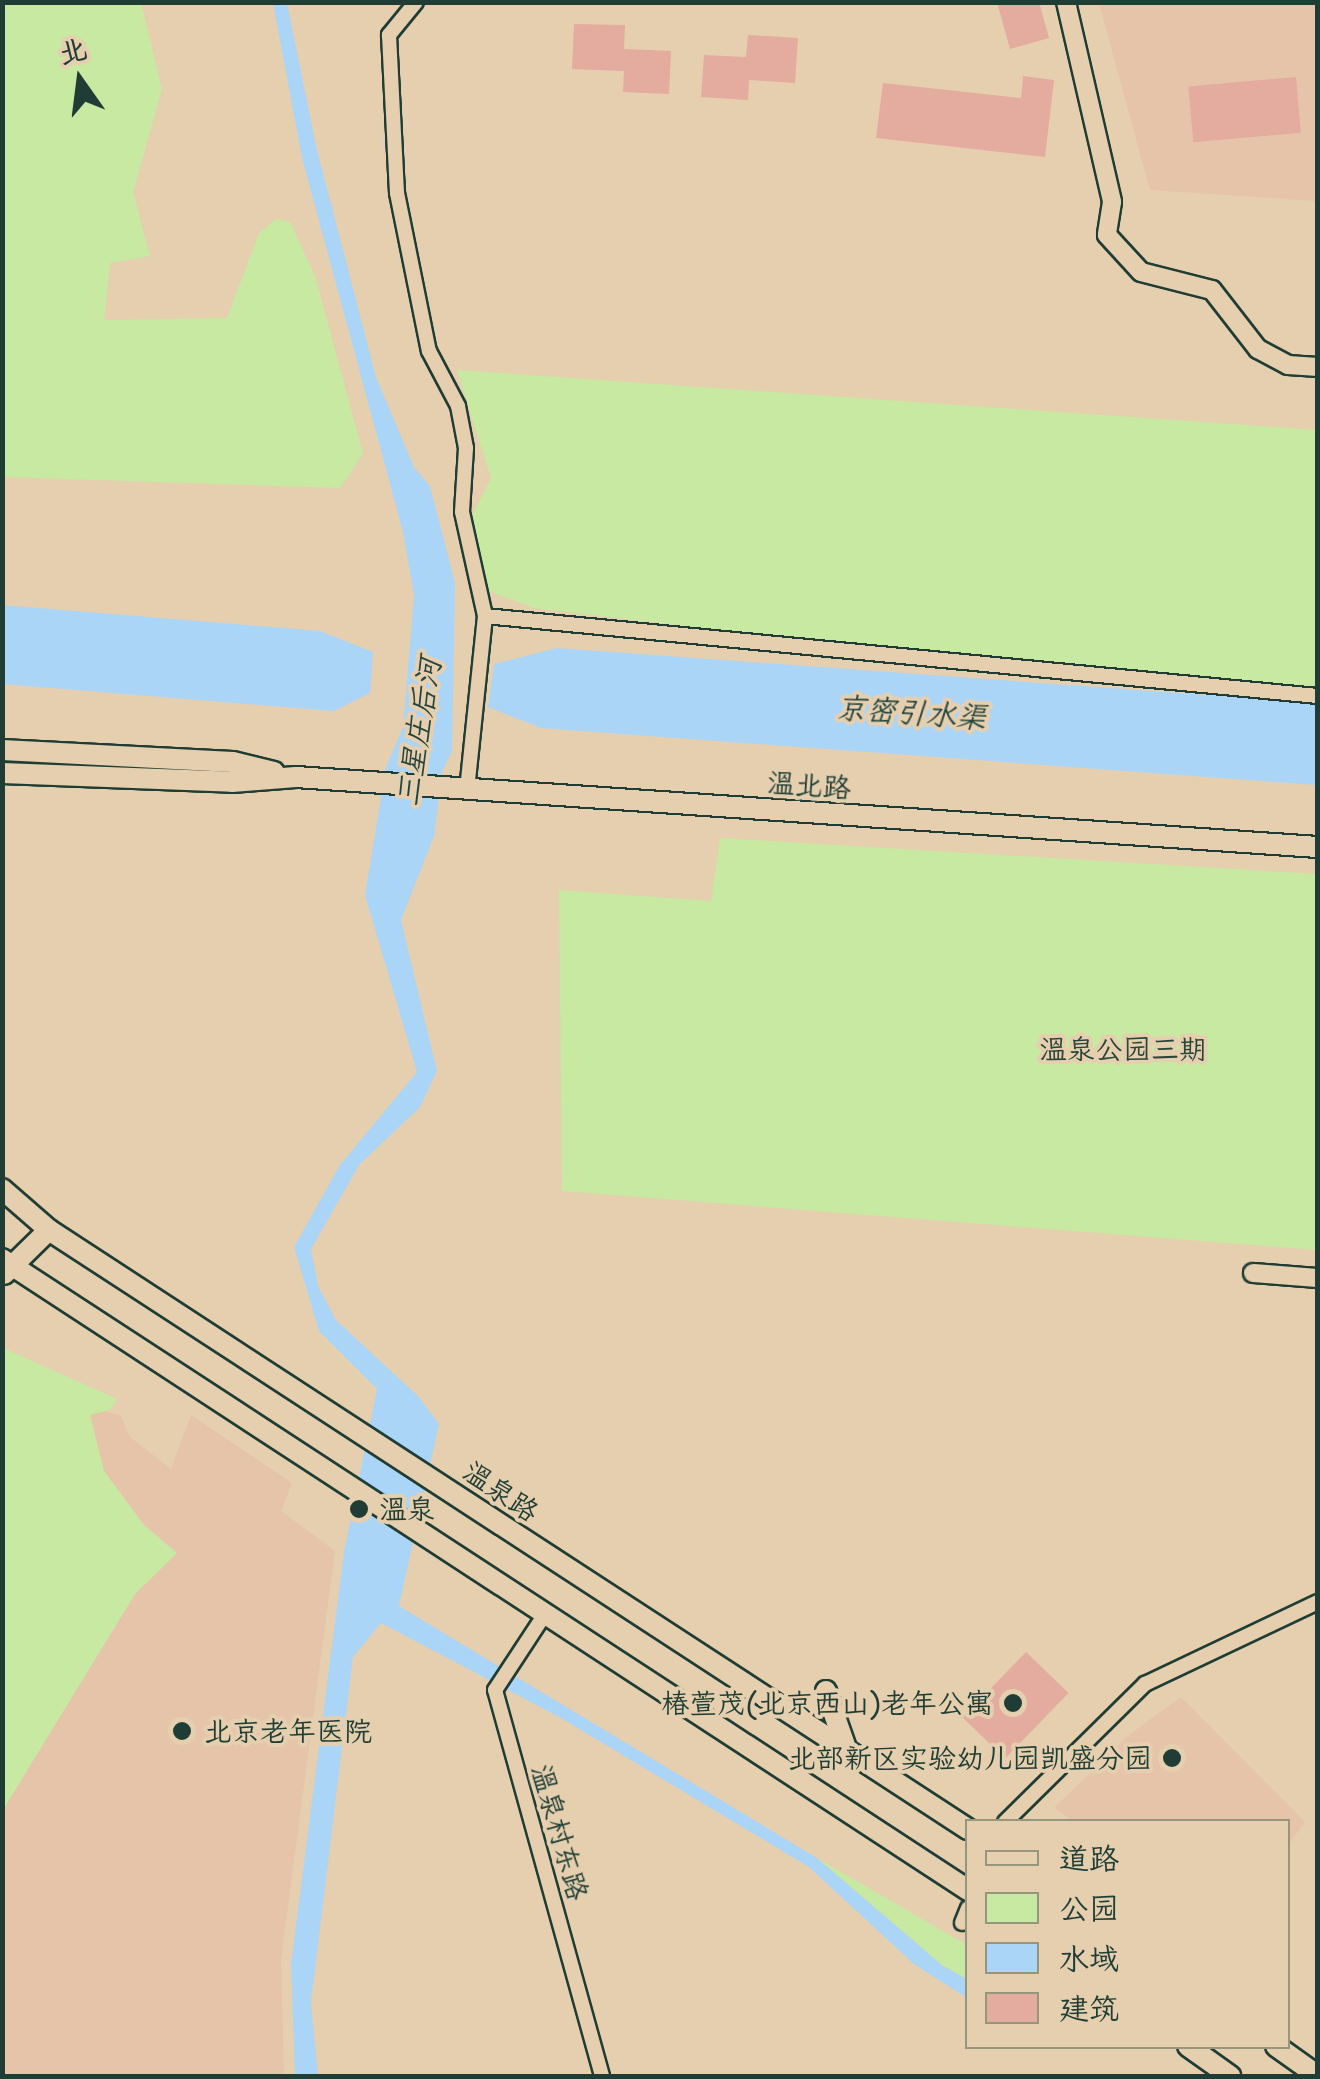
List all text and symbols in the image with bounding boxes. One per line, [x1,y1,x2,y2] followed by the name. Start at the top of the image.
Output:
[55,29,91,73] text: 北
[30,30,130,130] north arrow
[389,655,449,809] water label: 三星庄后河
[835,690,987,736] water label: 京密引水渠
[766,765,852,805] street label: 温北路
[1039,1032,1207,1066] park label: 温泉公园三期
[457,1454,545,1528] street label: 温泉路
[379,1492,435,1526] place label: 温泉
[348,1498,370,1520] marker: 温泉
[661,1686,993,1720] place label: 椿萱茂(北京西山)老年公寓
[1002,1692,1024,1714] marker: 椿萱茂(北京西山)老年公寓
[204,1714,372,1748] place label: 北京老年医院
[169,1718,195,1744] marker: 北京老年医院
[788,1741,1152,1775] place label: 北部新区实验幼儿园凯盛分园
[1161,1747,1183,1769] marker: 北部新区实验幼儿园凯盛分园
[525,1760,595,1904] street label: 温泉村东路
[965,1819,1290,2049] legend
[1059,1838,1119,1879] text: 道路
[1059,1888,1119,1929] text: 公园
[1059,1938,1119,1979] text: 水域
[1059,1988,1119,2029] text: 建筑

